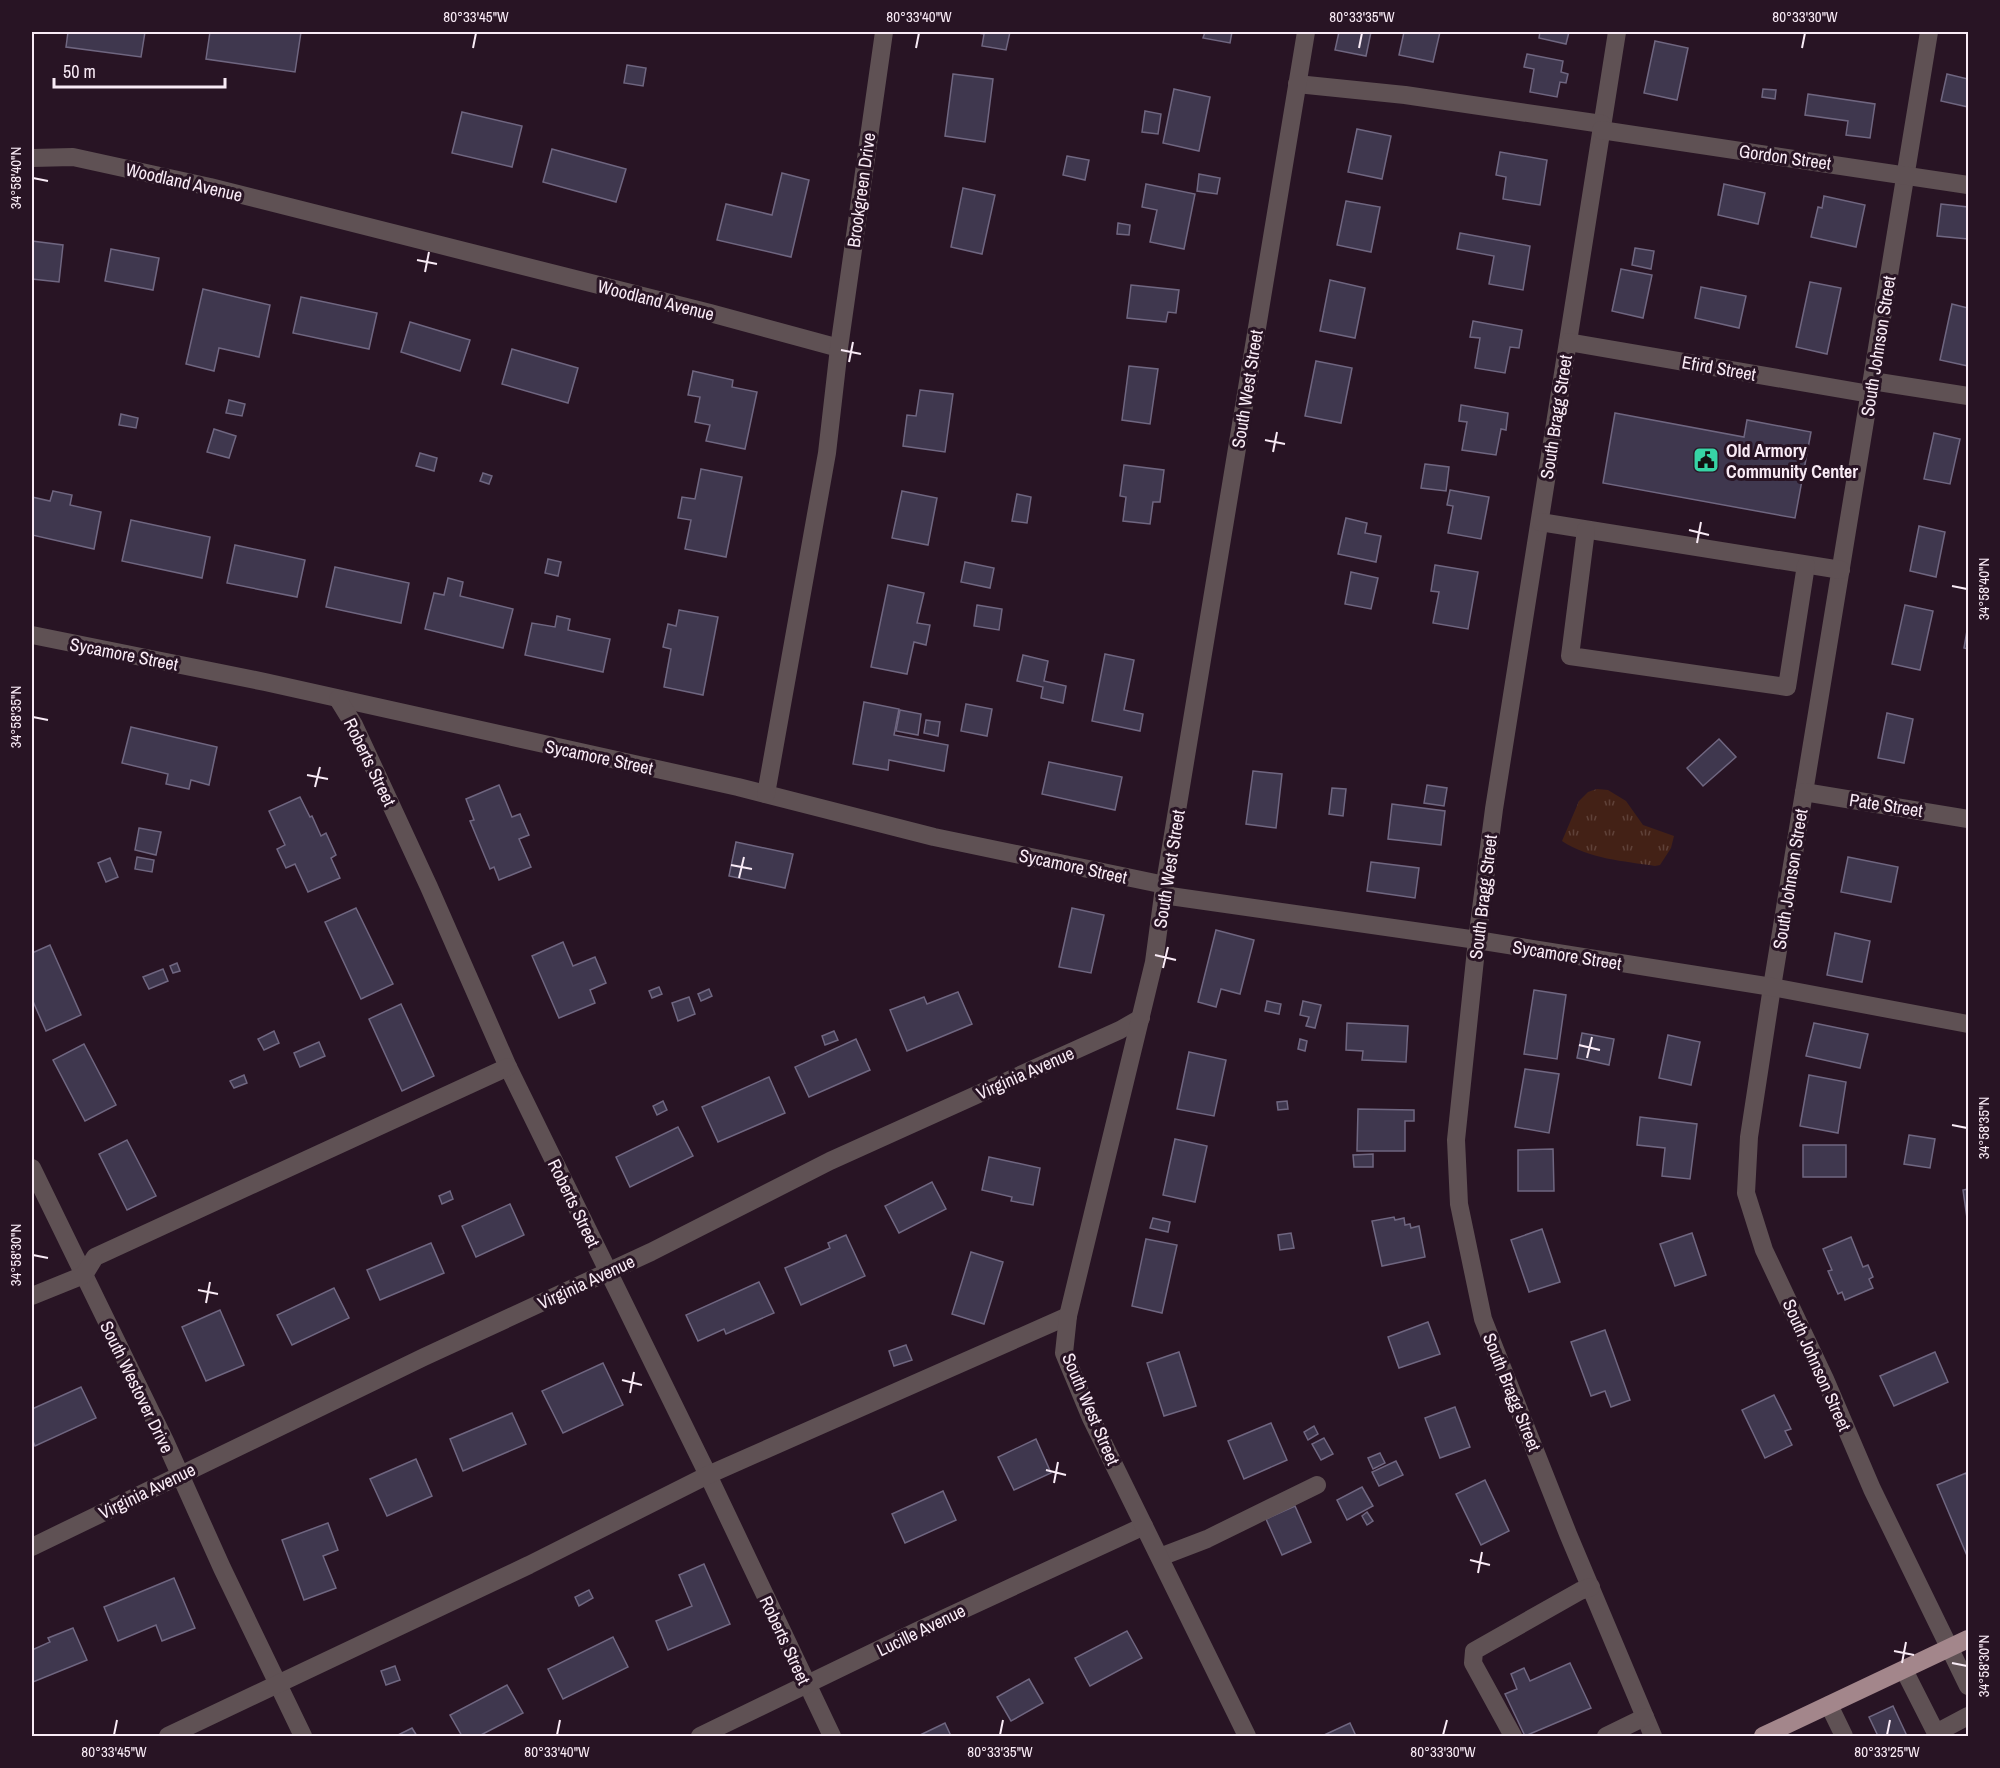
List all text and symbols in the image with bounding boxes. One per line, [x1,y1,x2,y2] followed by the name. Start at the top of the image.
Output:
[443,6,509,27] text: 80°33'45"W
[886,6,952,27] text: 80°33'40"W
[1329,6,1395,27] text: 80°33'35"W
[1772,6,1838,27] text: 80°33'30"W
[54,51,225,89] scale bar
[63,59,96,84] text: 50 m
[841,131,881,249] street label: Brookgreen Drive
[1737,138,1833,176] street label: Gordon Street
[5,147,26,209] text: 34°58'40"N
[123,156,245,208] street label: Woodland Avenue
[595,273,717,327] street label: Woodland Avenue
[1855,274,1901,418] street label: South Johnson Street
[1225,328,1269,450] street label: South West Street
[1680,349,1758,387] street label: Efird Street
[1534,353,1578,481] street label: South Bragg Street
[1726,438,1858,484] place label: Old Armory Community Center
[1691,445,1721,475] public building icon: Old Armory Community Center
[1973,558,1994,620] text: 34°58'40"N
[68,631,180,677] street label: Sycamore Street
[5,686,26,748] text: 34°58'35"N
[338,714,402,810] street label: Roberts Street
[543,733,655,781] street label: Sycamore Street
[1848,787,1924,823] street label: Pate Street
[1767,807,1813,951] street label: South Johnson Street
[1147,808,1191,930] street label: South West Street
[1463,833,1503,961] street label: South Bragg Street
[1017,842,1129,890] street label: Sycamore Street
[1511,934,1623,976] street label: Sycamore Street
[972,1040,1078,1106] street label: Virginia Avenue
[1973,1097,1994,1159] text: 34°58'35"N
[542,1155,606,1251] street label: Roberts Street
[5,1224,26,1286] text: 34°58'30"N
[533,1249,639,1315] street label: Virginia Avenue
[1777,1295,1857,1435] street label: South Johnson Street
[94,1317,180,1457] street label: South Westover Drive
[1477,1329,1547,1455] street label: South Bragg Street
[1056,1349,1126,1469] street label: South West Street
[95,1457,199,1525] street label: Virginia Avenue
[754,1592,816,1688] street label: Roberts Street
[872,1598,970,1662] street label: Lucille Avenue
[1973,1635,1994,1697] text: 34°58'30"N
[81,1741,147,1762] text: 80°33'45"W
[524,1741,590,1762] text: 80°33'40"W
[967,1741,1033,1762] text: 80°33'35"W
[1410,1741,1476,1762] text: 80°33'30"W
[1854,1741,1920,1762] text: 80°33'25"W

